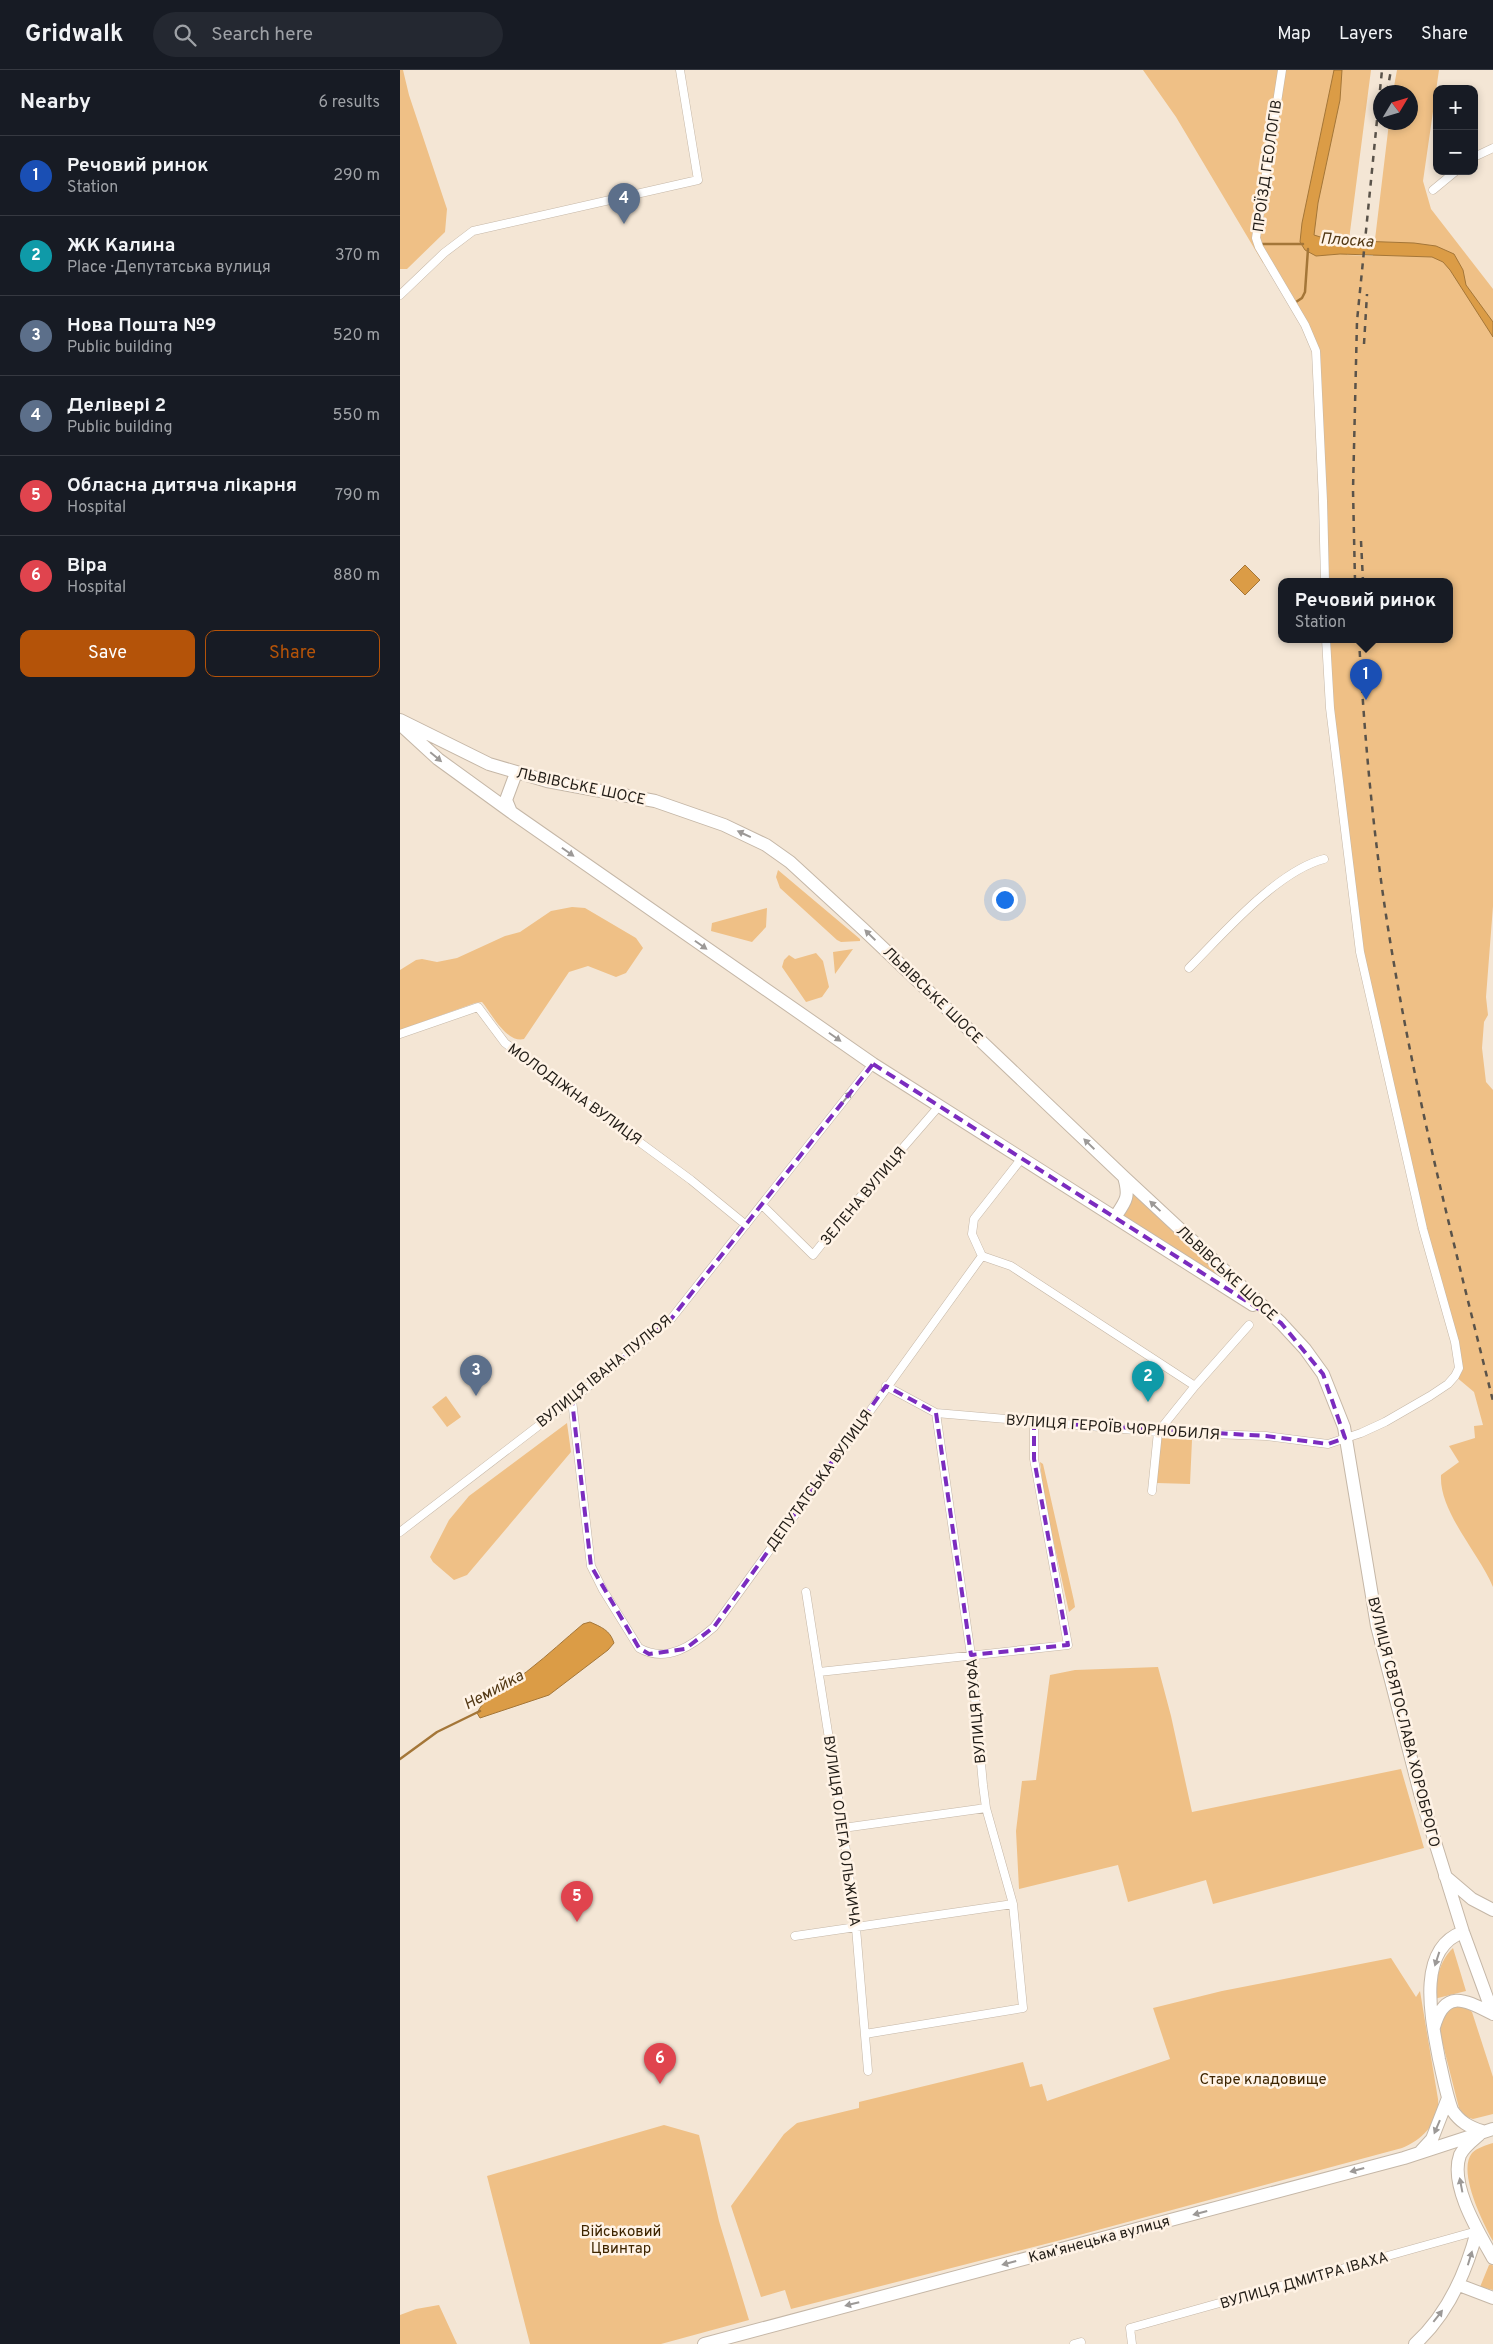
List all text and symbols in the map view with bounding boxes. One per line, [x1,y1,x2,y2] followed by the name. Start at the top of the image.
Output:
[153,12,503,57] search box
[25,20,123,50] text: Gridwalk
[171,21,199,49] icon: search
[211,23,313,47] text: Search here
[1277,23,1311,46] text: Map
[1339,23,1393,46] text: Layers
[1421,23,1468,46] text: Share
[1373,85,1418,130] north arrow
[1433,85,1478,175] map controls
[1433,85,1478,130] button: +
[20,89,91,116] text: Nearby
[318,93,380,113] text: 6 results
[1249,99,1287,234] street label: ПРОЇЗД ГЕОЛОГІВ
[1433,130,1478,175] button: −
[67,154,208,178] text: Речовий ринок
[33,166,39,186] text: 1
[333,166,380,186] text: 290 m
[67,178,118,198] text: Station
[608,183,640,224] pin: 4
[1320,229,1375,253] water label: Плоска
[67,234,175,258] text: ЖК Калина
[31,246,41,266] text: 2
[335,246,380,266] text: 370 m
[67,258,271,278] text: Place · Депутатська вулиця
[67,314,217,338] text: Нова Пошта №9
[31,326,41,346] text: 3
[333,326,380,346] text: 520 m
[67,338,172,358] text: Public building
[67,394,166,418] text: Делівері 2
[31,406,41,426] text: 4
[333,406,380,426] text: 550 m
[67,418,172,438] text: Public building
[67,474,297,498] text: Обласна дитяча лікарня
[31,486,41,506] text: 5
[335,486,380,506] text: 790 m
[67,498,126,518] text: Hospital
[67,554,107,578] text: Віра
[31,566,41,586] text: 6
[333,566,380,586] text: 880 m
[67,578,126,598] text: Hospital
[1278,578,1453,643] popup
[1295,589,1436,613] text: Речовий ринок
[1295,613,1346,633] text: Station
[20,630,195,677] button: Save
[205,630,380,677] button: Share
[1350,659,1382,700] pin: 1
[430,751,442,762] one-way arrow
[514,764,647,810] street label: ЛЬВІВСЬКЕ ШОСЕ
[737,829,751,837] one-way arrow
[561,847,575,857] one-way arrow
[992,887,1018,913] your location
[864,929,876,941] one-way arrow
[694,940,708,950] one-way arrow
[878,943,986,1049] street label: ЛЬВІВСЬКЕ ШОСЕ
[828,1032,841,1042] one-way arrow
[503,1040,645,1150] street label: МОЛОДІЖНА ВУЛИЦЯ
[842,1091,853,1104] one-way arrow
[1083,1138,1095,1150] one-way arrow
[817,1143,911,1250] street label: ЗЕЛЕНА ВУЛИЦЯ
[1149,1201,1162,1212] one-way arrow
[1171,1222,1281,1326] street label: ЛЬВІВСЬКЕ ШОСЕ
[533,1312,676,1433] street label: ВУЛИЦЯ ІВАНА ПУЛЮЯ
[460,1355,492,1396] pin: 3
[1132,1361,1164,1402] pin: 2
[763,1407,878,1555] street label: ДЕПУТАТСЬКА ВУЛИЦЯ
[1005,1411,1221,1445] street label: ВУЛИЦЯ ГЕРОЇВ ЧОРНОБИЛЯ
[1362,1595,1443,1850] street label: ВУЛИЦЯ СВЯТОСЛАВА ХОРОБРОГО
[963,1657,992,1764] street label: ВУЛИЦЯ РУФА
[461,1666,528,1715] water label: Немийка
[818,1734,863,1928] street label: ВУЛИЦЯ ОЛЕГА ОЛЬЖИЧА
[561,1881,593,1922] pin: 5
[1433,1952,1441,1967] one-way arrow
[644,2043,676,2084] pin: 6
[1199,2071,1327,2090] park label: Старе кладовище
[1433,2120,1441,2134] one-way arrow
[1349,2167,1364,2175] one-way arrow
[1456,2177,1464,2193] one-way arrow
[1192,2209,1207,2217] one-way arrow
[1027,2212,1172,2268] street label: Камʼянецька вулиця
[581,2223,661,2259] park label: Військовий Цвинтар
[1218,2248,1391,2315] street label: ВУЛИЦЯ ДМИТРА ІВАХА
[1466,2251,1474,2266] one-way arrow
[1001,2260,1016,2268] one-way arrow
[844,2301,859,2309] one-way arrow
[1433,2310,1444,2323] one-way arrow

